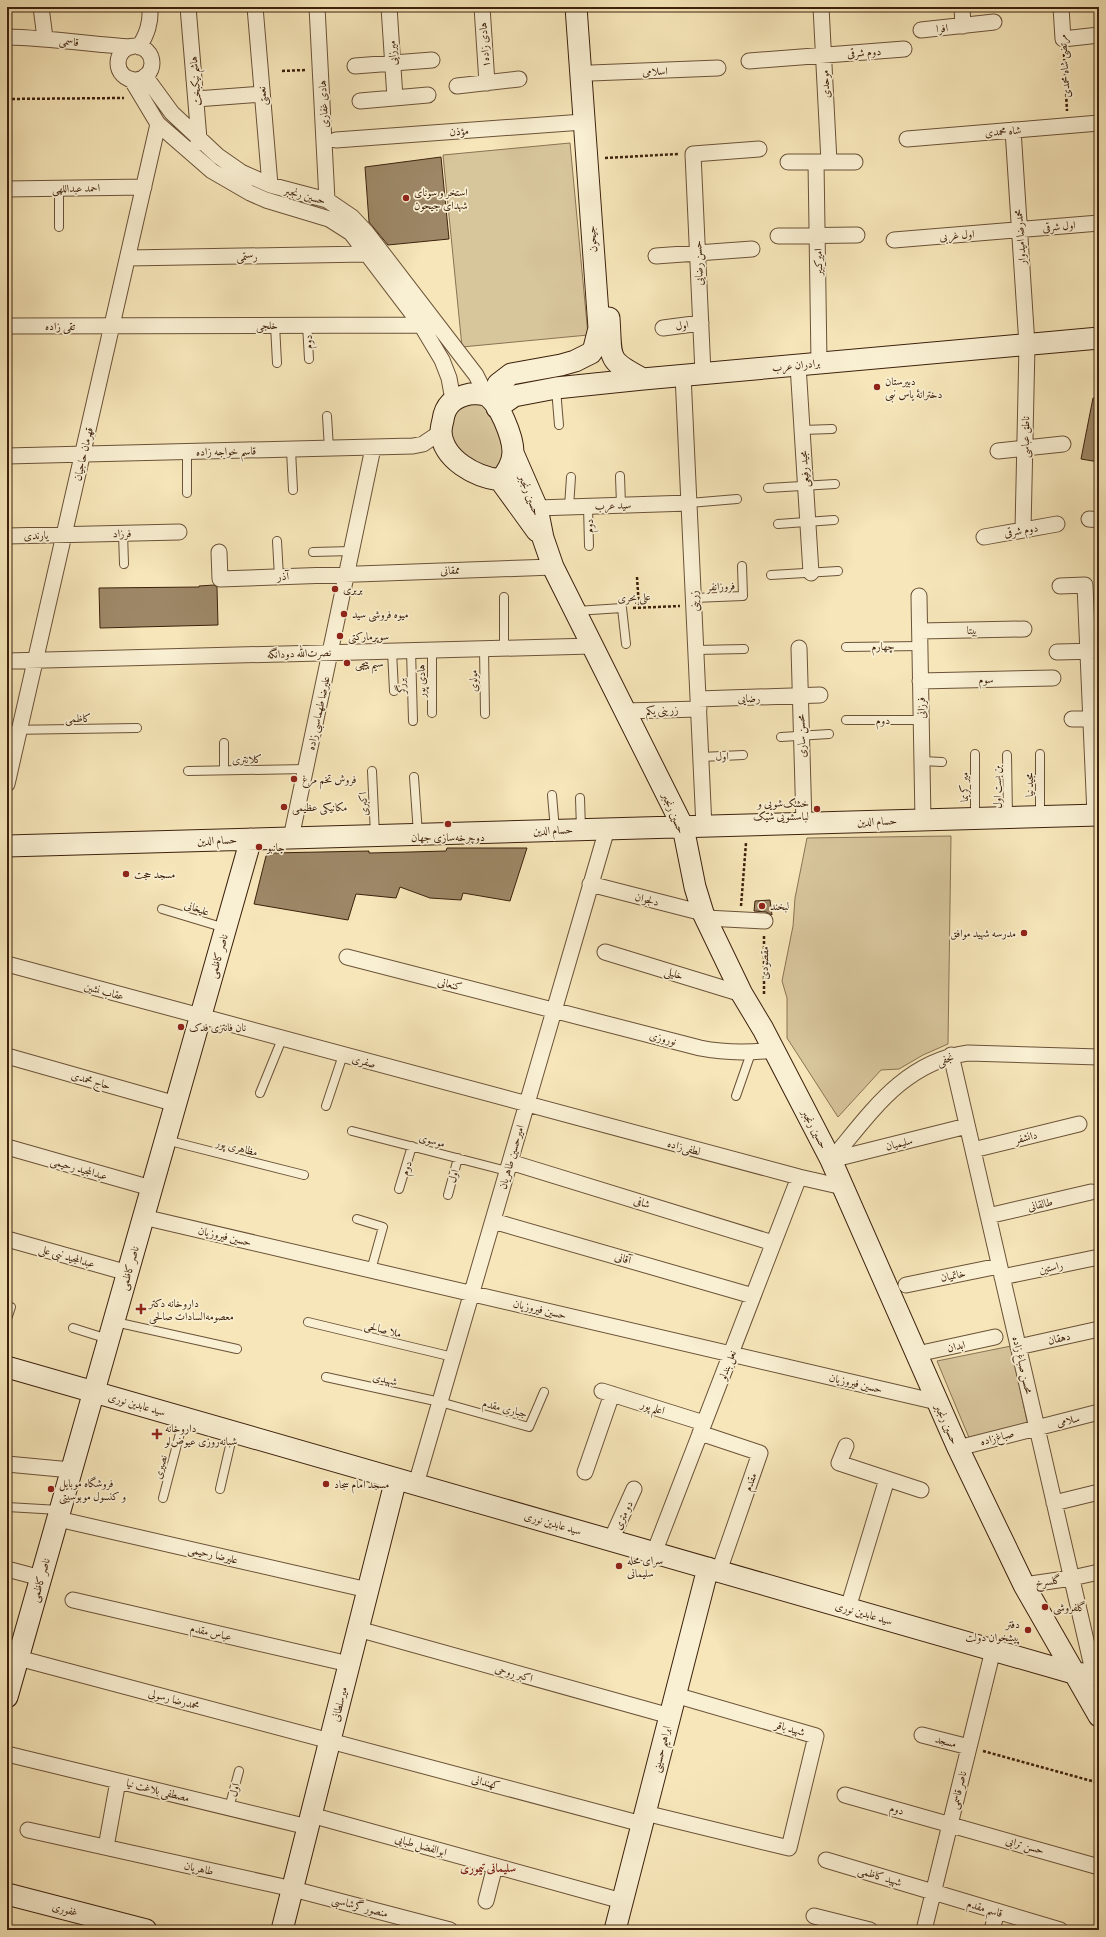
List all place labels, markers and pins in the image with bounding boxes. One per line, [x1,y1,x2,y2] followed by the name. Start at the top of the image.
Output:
[414,186,468,214] place label: استخر و سونای شهدای جیحون
[401,193,411,203] marker: استخر و سونای شهدای جیحون
[885,375,942,403] place label: دبیرستان دخترانهٔ یاس نبی
[872,382,882,392] marker: دبیرستان دخترانهٔ یاس نبی
[343,583,363,598] place label: بربری
[330,584,340,594] marker: بربری
[352,608,409,623] place label: میوه فروشی سید
[339,609,349,619] marker: میوه فروشی سید
[348,630,389,645] place label: سوپرمارکتی
[335,631,345,641] marker: سوپرمارکتی
[355,657,384,674] place label: سیم پیچی
[342,658,352,668] marker: سیم پیچی
[302,773,356,790] place label: فروش تخم مرغ
[289,774,299,784] marker: فروش تخم مرغ
[753,797,809,825] place label: خشک‌شویی و لباسشویی شیک
[292,801,347,816] place label: مکانیکی عظیمی
[279,802,289,812] marker: مکانیکی عظیمی
[812,804,822,814] marker: خشک‌شویی و لباسشویی شیک
[443,819,453,829] marker: دوچرخه‌سازی جهان
[411,831,485,846] place label: دوچرخه‌سازی جهان
[266,841,285,856] place label: جانبو
[254,842,264,852] marker: جانبو
[134,868,175,883] place label: مسجد حجت
[121,869,131,879] marker: مسجد حجت
[770,900,789,915] place label: لبخند
[757,901,767,911] marker: لبخند
[950,927,1016,942] place label: مدرسه شهید موافق
[1019,928,1029,938] marker: مدرسه شهید موافق
[189,1021,246,1036] place label: نان فانتزی فدک
[176,1022,186,1032] marker: نان فانتزی فدک
[148,1297,234,1325] place label: داروخانه دکتر معصومه‌السادات صالحی
[136,1304,146,1314] marker: داروخانه دکتر معصومه‌السادات صالحی
[164,1422,237,1450] place label: داروخانه شبانه‌روزی عیوض‌لو
[152,1429,162,1439] marker: داروخانه شبانه‌روزی عیوض‌لو
[59,1476,126,1505] place label: فروشگاه موبایل و کنسول موبوسیتی
[334,1478,389,1494] place label: مسجد امام سجاد
[321,1479,331,1489] marker: مسجد امام سجاد
[46,1484,56,1494] marker: فروشگاه موبایل و کنسول موبوسیتی
[627,1554,663,1582] place label: سرای محله سلیمانی
[614,1561,624,1571] marker: سرای محله سلیمانی
[1053,1600,1086,1616] place label: گلفروشی
[1040,1602,1050,1612] marker: گلفروشی
[965,1618,1020,1646] place label: دفتر پیشخوان دولت
[1023,1625,1033,1635] marker: دفتر پیشخوان دولت

